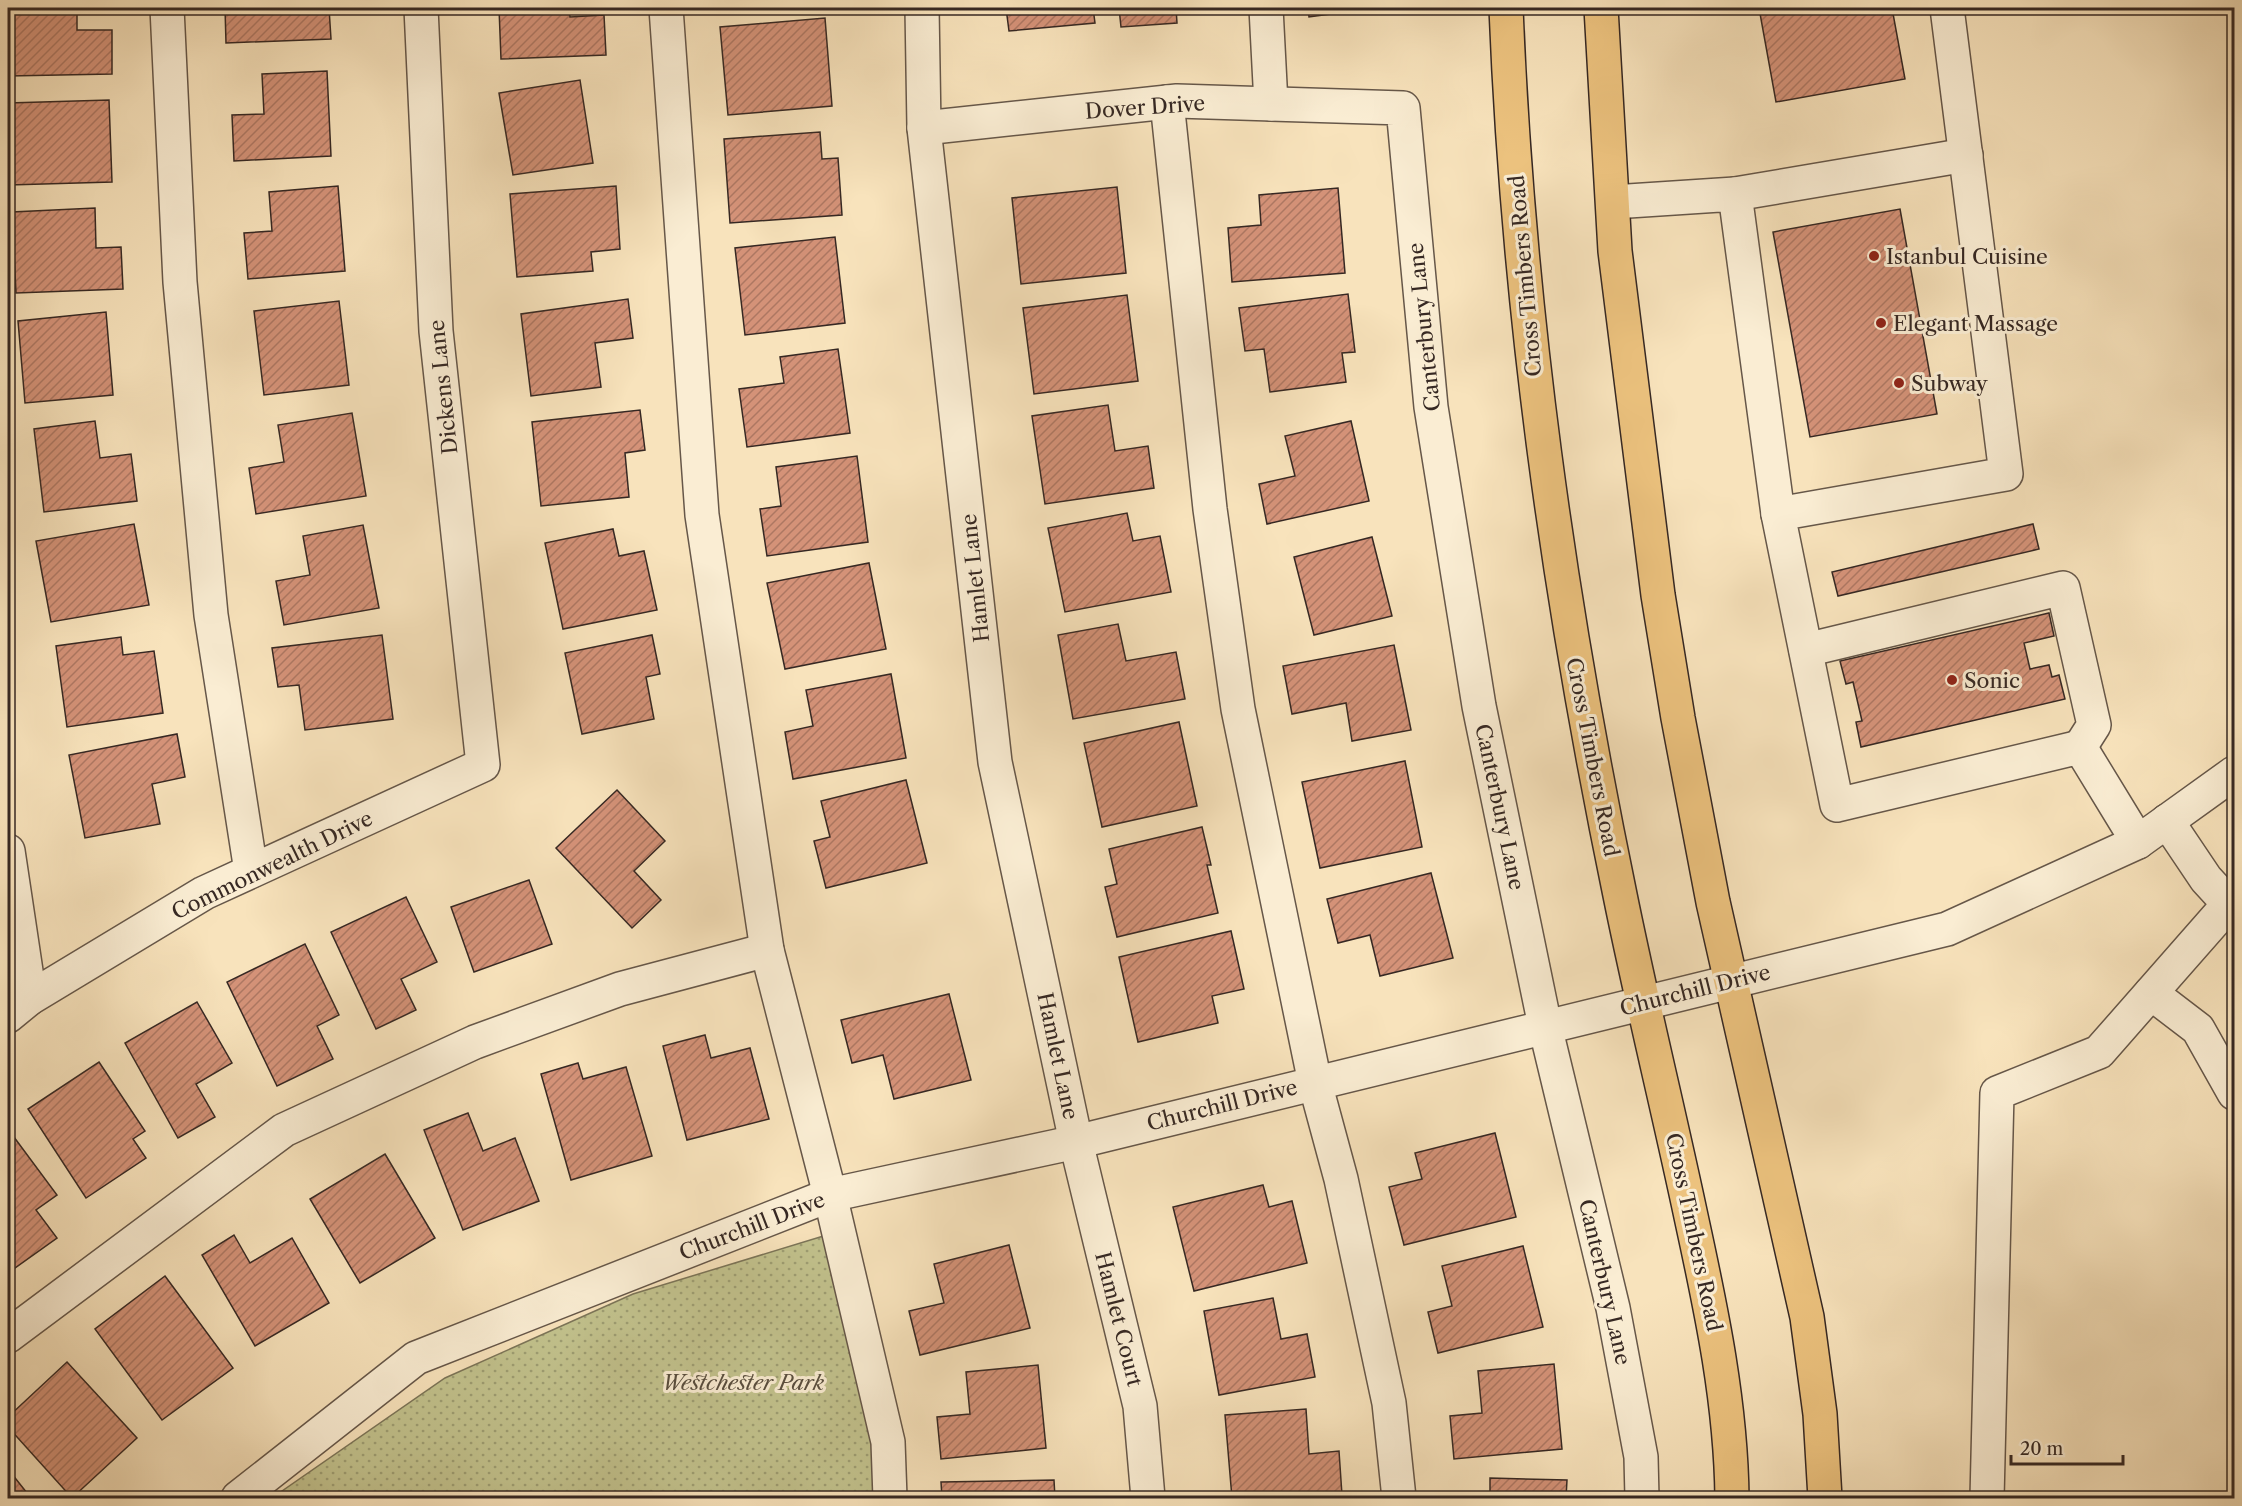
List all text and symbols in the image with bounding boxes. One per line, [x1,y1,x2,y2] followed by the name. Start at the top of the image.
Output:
[1084,90,1206,124] street label: Dover Drive
[1504,174,1546,378] street label: Cross Timbers Road
[1403,242,1445,412] street label: Canterbury Lane
[1886,244,2048,269] place label: Istanbul Cuisine
[1867,249,1881,263] marker: Istanbul Cuisine
[1893,311,2058,336] place label: Elegant Massage
[1874,316,1888,330] marker: Elegant Massage
[424,318,462,456] street label: Dickens Lane
[1911,371,1988,396] place label: Subway
[1892,376,1906,390] marker: Subway
[956,512,994,644] street label: Hamlet Lane
[1561,655,1625,859] street label: Cross Timbers Road
[1964,668,2020,693] place label: Sonic
[1945,673,1959,687] marker: Sonic
[1470,722,1530,892] street label: Canterbury Lane
[168,805,376,925] street label: Commonwealth Drive
[1617,959,1773,1021] street label: Churchill Drive
[1032,990,1084,1122] street label: Hamlet Lane
[1144,1074,1300,1136] street label: Churchill Drive
[1661,1130,1727,1334] street label: Cross Timbers Road
[676,1187,828,1265] street label: Churchill Drive
[1574,1197,1636,1367] street label: Canterbury Lane
[1090,1249,1148,1389] street label: Hamlet Court
[662,1370,824,1395] park label: Westchester Park
[2011,1428,2124,1466] scale bar
[2020,1438,2064,1460] text: 20 m

